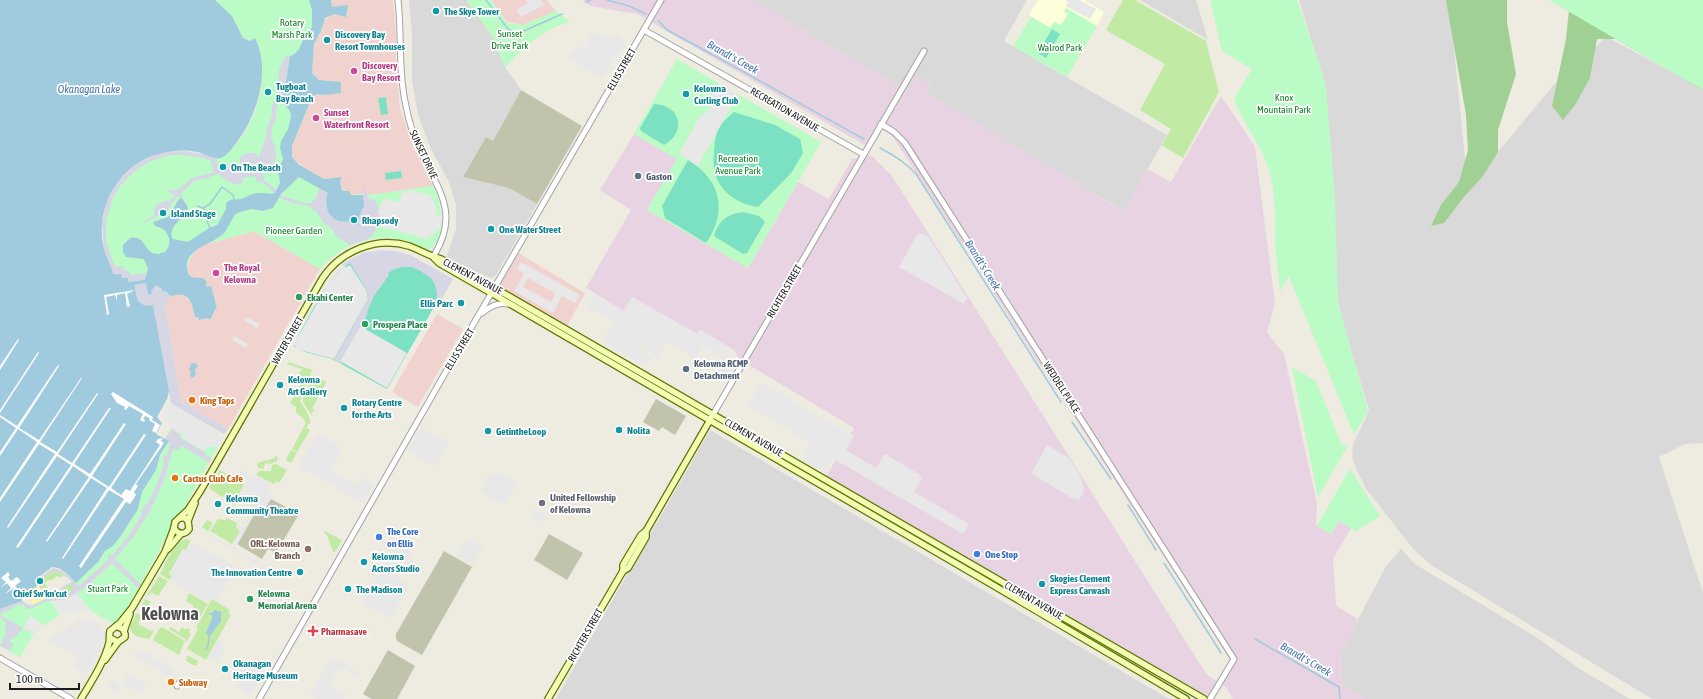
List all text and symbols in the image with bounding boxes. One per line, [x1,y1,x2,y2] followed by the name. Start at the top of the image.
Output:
[431,6,441,16] marker: The Skye Tower
[444,6,500,17] place label: The Skye Tower
[272,17,313,40] park label: Rotary Marsh Park
[491,28,529,51] park label: Sunset Drive Park
[335,29,406,52] place label: Discovery Bay Resort Townhouses
[322,35,332,45] marker: Discovery Bay Resort Townhouses
[705,38,761,76] water label: Brandt's Creek
[1038,42,1083,53] park label: Walrod Park
[605,46,638,92] street label: ELLIS STREET
[362,60,400,83] place label: Discovery Bay Resort
[349,66,359,76] marker: Discovery Bay Resort
[276,81,314,104] place label: Tugboat Bay Beach
[58,83,120,95] water label: Okanagan Lake
[694,83,739,106] place label: Kelowna Curling Club
[748,85,822,134] street label: RECREATION AVENUE
[263,87,273,97] marker: Tugboat Bay Beach
[681,89,691,99] marker: Kelowna Curling Club
[1257,92,1312,115] park label: Knox Mountain Park
[323,107,389,130] place label: Sunset Waterfront Resort
[311,113,321,123] marker: Sunset Waterfront Resort
[407,128,440,181] street label: SUNSET DRIVE
[715,153,761,176] park label: Recreation Avenue Park
[218,162,228,172] marker: On The Beach
[231,162,281,173] place label: On The Beach
[633,171,643,181] marker: Gaston
[646,171,672,182] place label: Gaston
[158,208,168,218] marker: Island Stage
[171,208,216,219] place label: Island Stage
[349,215,359,225] marker: Rhapsody
[362,215,399,226] place label: Rhapsody
[486,224,496,234] marker: One Water Street
[499,224,561,235] place label: One Water Street
[266,225,323,236] park label: Pioneer Garden
[963,238,1003,292] water label: Brandt's Creek
[441,256,505,297] street label: CLEMENT AVENUE
[224,262,260,285] place label: The Royal Kelowna
[765,262,804,320] street label: RICHTER STREET
[211,268,221,278] marker: The Royal Kelowna
[294,292,304,302] marker: Ekahi Center
[307,292,354,303] place label: Ekahi Center
[420,298,453,309] place label: Ellis Parc
[456,298,466,308] marker: Ellis Parc
[269,314,306,366] street label: WATER STREET
[360,319,370,329] marker: Prospera Place
[373,319,428,330] place label: Prospera Place
[443,326,476,372] street label: ELLIS STREET
[694,358,748,381] place label: Kelowna RCMP Detachment
[1041,360,1083,415] street label: WEDDELL PLACE
[681,364,691,374] marker: Kelowna RCMP Detachment
[287,374,328,397] place label: Kelowna Art Gallery
[275,380,285,390] marker: Kelowna Art Gallery
[187,395,197,405] marker: King Taps
[200,395,235,406] place label: King Taps
[351,397,402,420] place label: Rotary Centre for the Arts
[339,403,349,413] marker: Rotary Centre for the Arts
[723,416,785,459] street label: CLEMENT AVENUE
[614,425,624,435] marker: Nolita
[627,425,650,436] place label: Nolita
[483,426,493,436] marker: GetintheLoop
[496,426,546,437] place label: GetintheLoop
[170,473,180,483] marker: Cactus Club Cafe
[183,473,243,484] place label: Cactus Club Cafe
[550,492,616,515] place label: United Fellowship of Kelowna
[226,493,299,516] place label: Kelowna Community Theatre
[537,498,547,508] marker: United Fellowship of Kelowna
[213,499,223,509] marker: Kelowna Community Theatre
[387,526,419,549] place label: The Core on Ellis
[374,532,384,542] marker: The Core on Ellis
[250,538,300,561] place label: ORL: Kelowna Branch
[303,544,313,554] marker: ORL: Kelowna Branch
[972,549,982,559] marker: One Stop
[985,549,1018,560] place label: One Stop
[371,551,420,574] place label: Kelowna Actors Studio
[359,557,369,567] marker: Kelowna Actors Studio
[211,567,292,578] place label: The Innovation Centre
[295,567,305,577] marker: The Innovation Centre
[1050,573,1110,596] place label: Skogies Clement Express Carwash
[35,576,45,586] marker: Chief Sw'kn'cut
[1003,579,1065,622] street label: CLEMENT AVENUE
[1037,579,1047,589] marker: Skogies Clement Express Carwash
[88,583,129,594] park label: Stuart Park
[343,584,353,594] marker: The Madison
[356,584,403,595] place label: The Madison
[13,588,67,599] place label: Chief Sw'kn'cut
[258,588,317,611] place label: Kelowna Memorial Arena
[245,594,255,604] marker: Kelowna Memorial Arena
[141,603,199,624] district label: Kelowna
[566,606,605,664] street label: RICHTER STREET
[308,626,318,636] marker: Pharmasave
[321,626,367,637] place label: Pharmasave
[1278,640,1334,678] water label: Brandt's Creek
[233,658,298,681] place label: Okanagan Heritage Museum
[220,664,230,674] marker: Okanagan Heritage Museum
[10,665,79,691] scale bar
[16,672,43,686] text: 100 m
[166,677,176,687] marker: Subway
[179,677,208,688] place label: Subway

